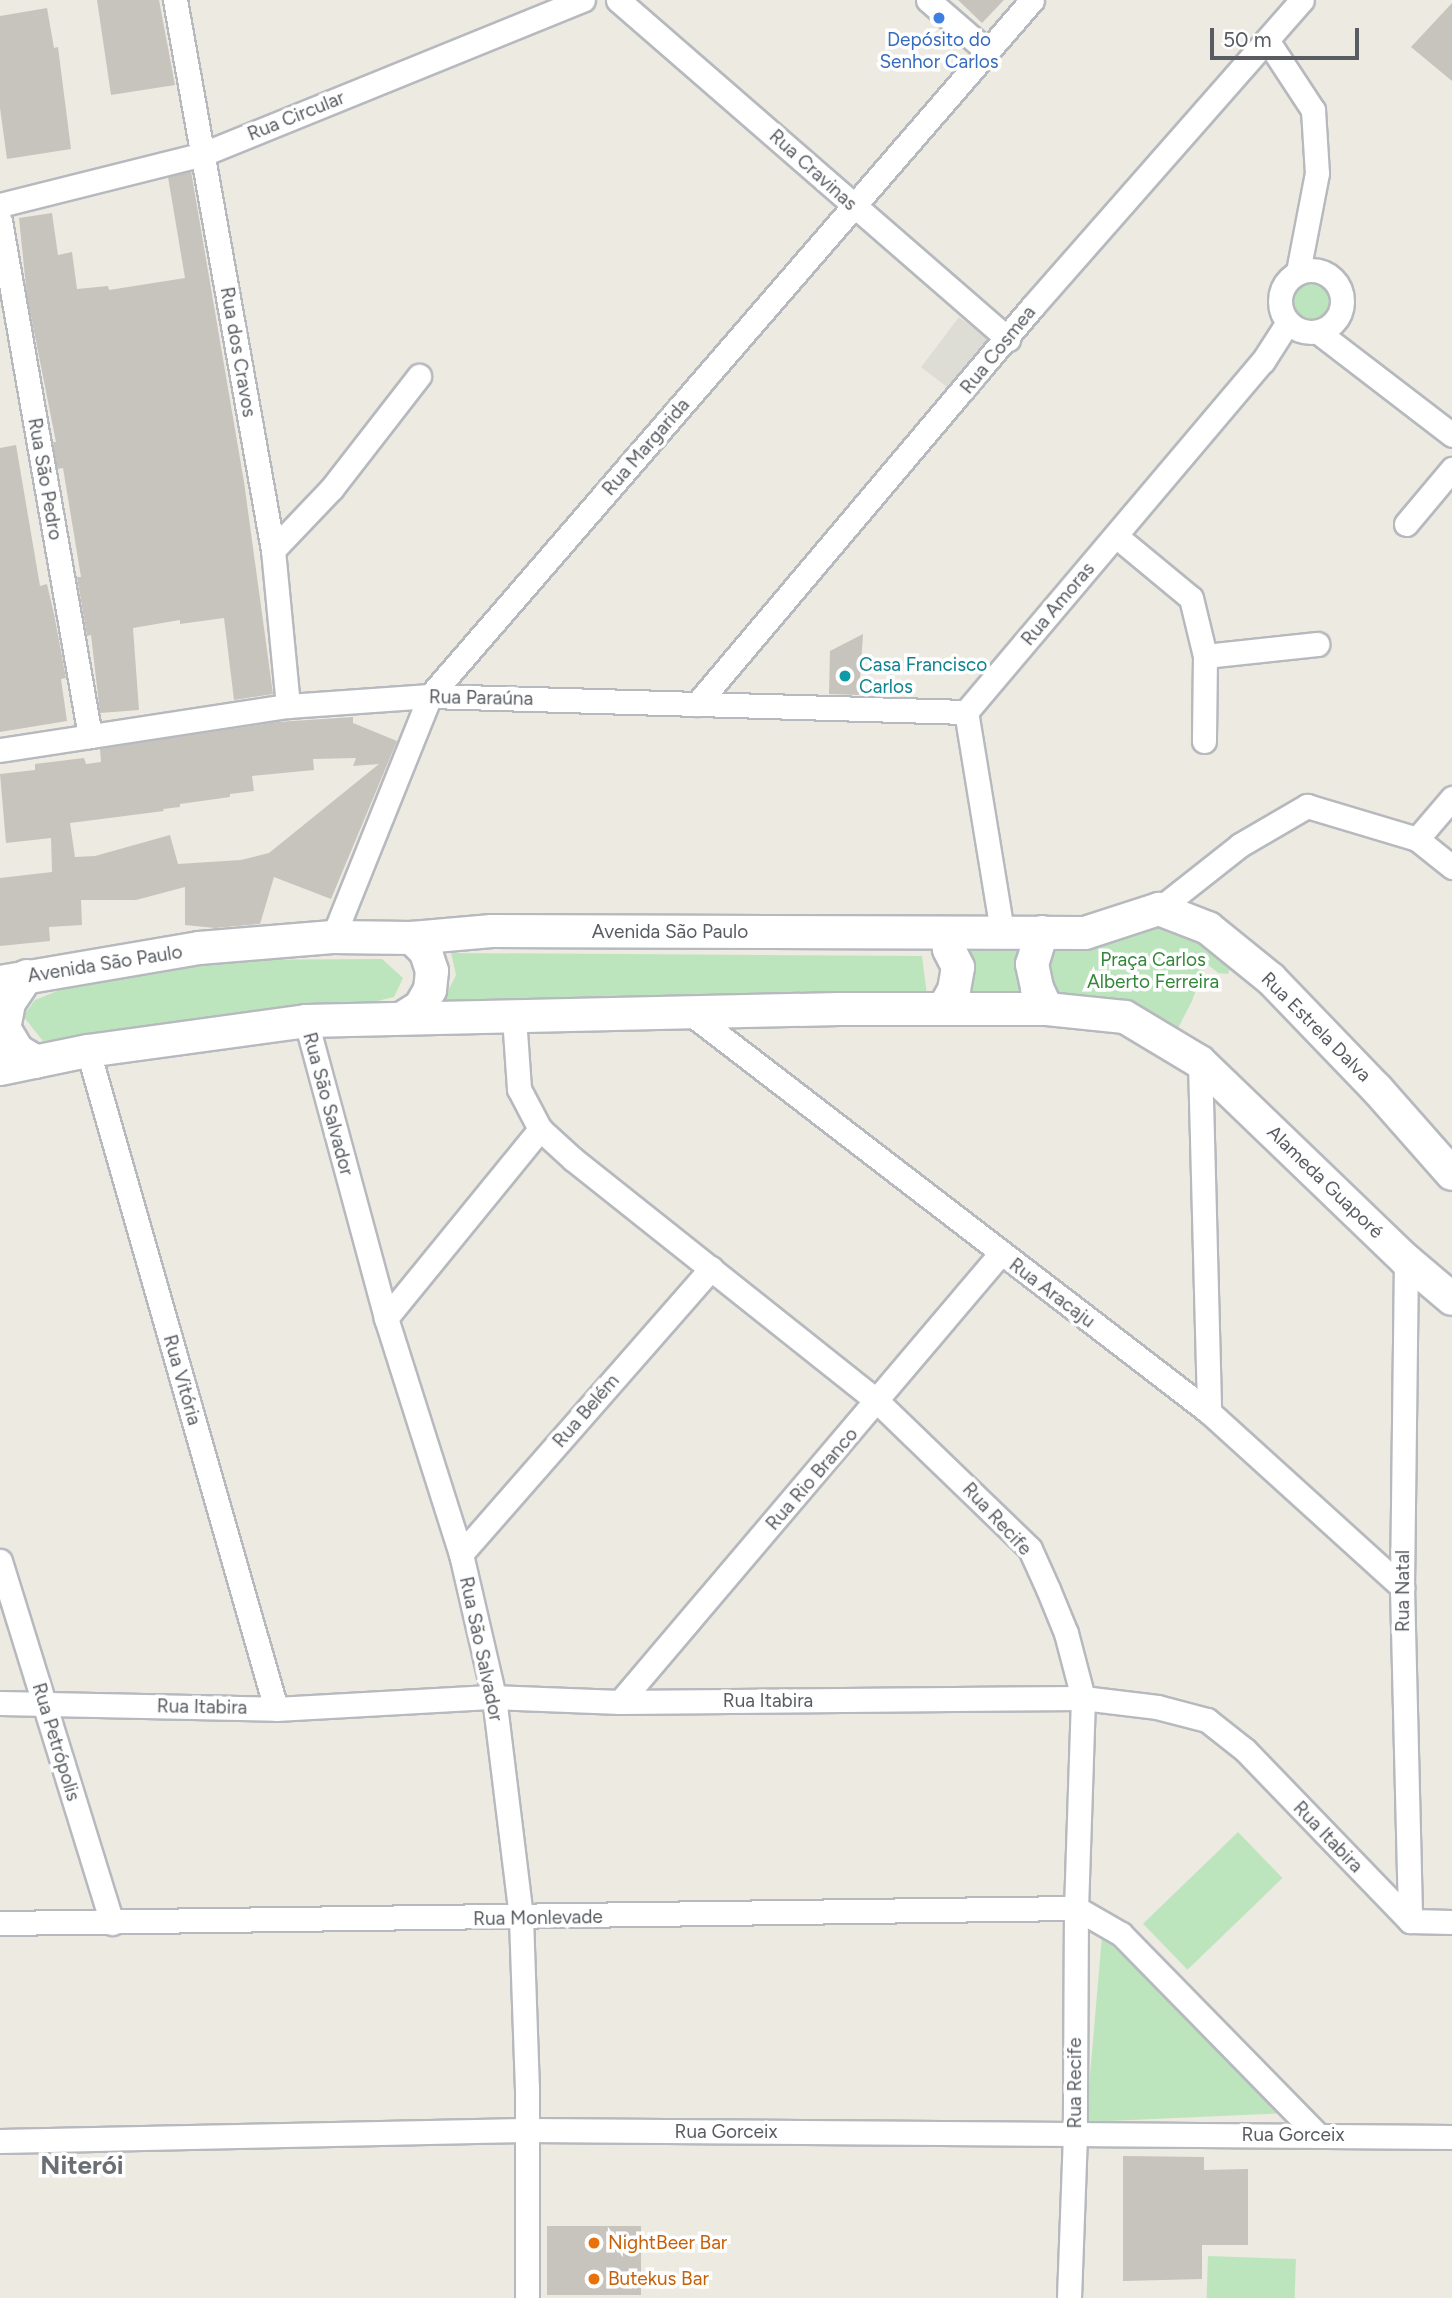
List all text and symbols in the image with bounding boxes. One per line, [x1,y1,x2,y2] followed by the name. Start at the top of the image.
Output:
[931,10,947,26] marker: Depósito do Senhor Carlos
[1214,14,1363,58] scale bar
[1223,27,1272,52] text: 50 m
[879,29,999,73] place label: Depósito do Senhor Carlos
[244,86,348,146] street label: Rua Circular
[765,125,861,215] street label: Rua Cravinas
[215,285,261,419] street label: Rua dos Cravos
[956,301,1040,399] street label: Rua Cosmea
[598,394,694,500] street label: Rua Margarida
[23,416,67,542] street label: Rua São Pedro
[1017,558,1099,650] street label: Rua Amoras
[859,654,987,698] place label: Casa Francisco Carlos
[837,668,853,684] marker: Casa Francisco Carlos
[429,686,533,710] street label: Rua Paraúna
[592,921,748,943] street label: Avenida São Paulo
[26,940,184,988] street label: Avenida São Paulo
[1087,949,1219,993] park label: Praça Carlos Alberto Ferreira
[1256,967,1376,1087] street label: Rua Estrela Dalva
[298,1030,358,1178] street label: Rua São Salvador
[1262,1121,1388,1243] street label: Alameda Guaporé
[1005,1253,1099,1333] street label: Rua Aracaju
[158,1332,206,1428] street label: Rua Vitória
[548,1370,624,1452] street label: Rua Belém
[761,1423,863,1535] street label: Rua Rio Branco
[958,1478,1036,1560] street label: Rua Recife
[1392,1550,1414,1632] street label: Rua Natal
[455,1575,507,1723] street label: Rua São Salvador
[27,1680,85,1804] street label: Rua Petrópolis
[723,1690,813,1712] street label: Rua Itabira
[157,1695,247,1719] street label: Rua Itabira
[1288,1797,1368,1877] street label: Rua Itabira
[473,1905,603,1931] street label: Rua Monlevade
[1064,2037,1086,2129] street label: Rua Recife
[675,2121,777,2143] street label: Rua Gorceix
[1242,2124,1344,2146] street label: Rua Gorceix
[40,2150,124,2182] district label: Niterói
[608,2232,727,2254] place label: NightBeer Bar
[586,2235,602,2251] marker: NightBeer Bar
[608,2268,709,2290] place label: Butekus Bar
[586,2271,602,2287] marker: Butekus Bar

